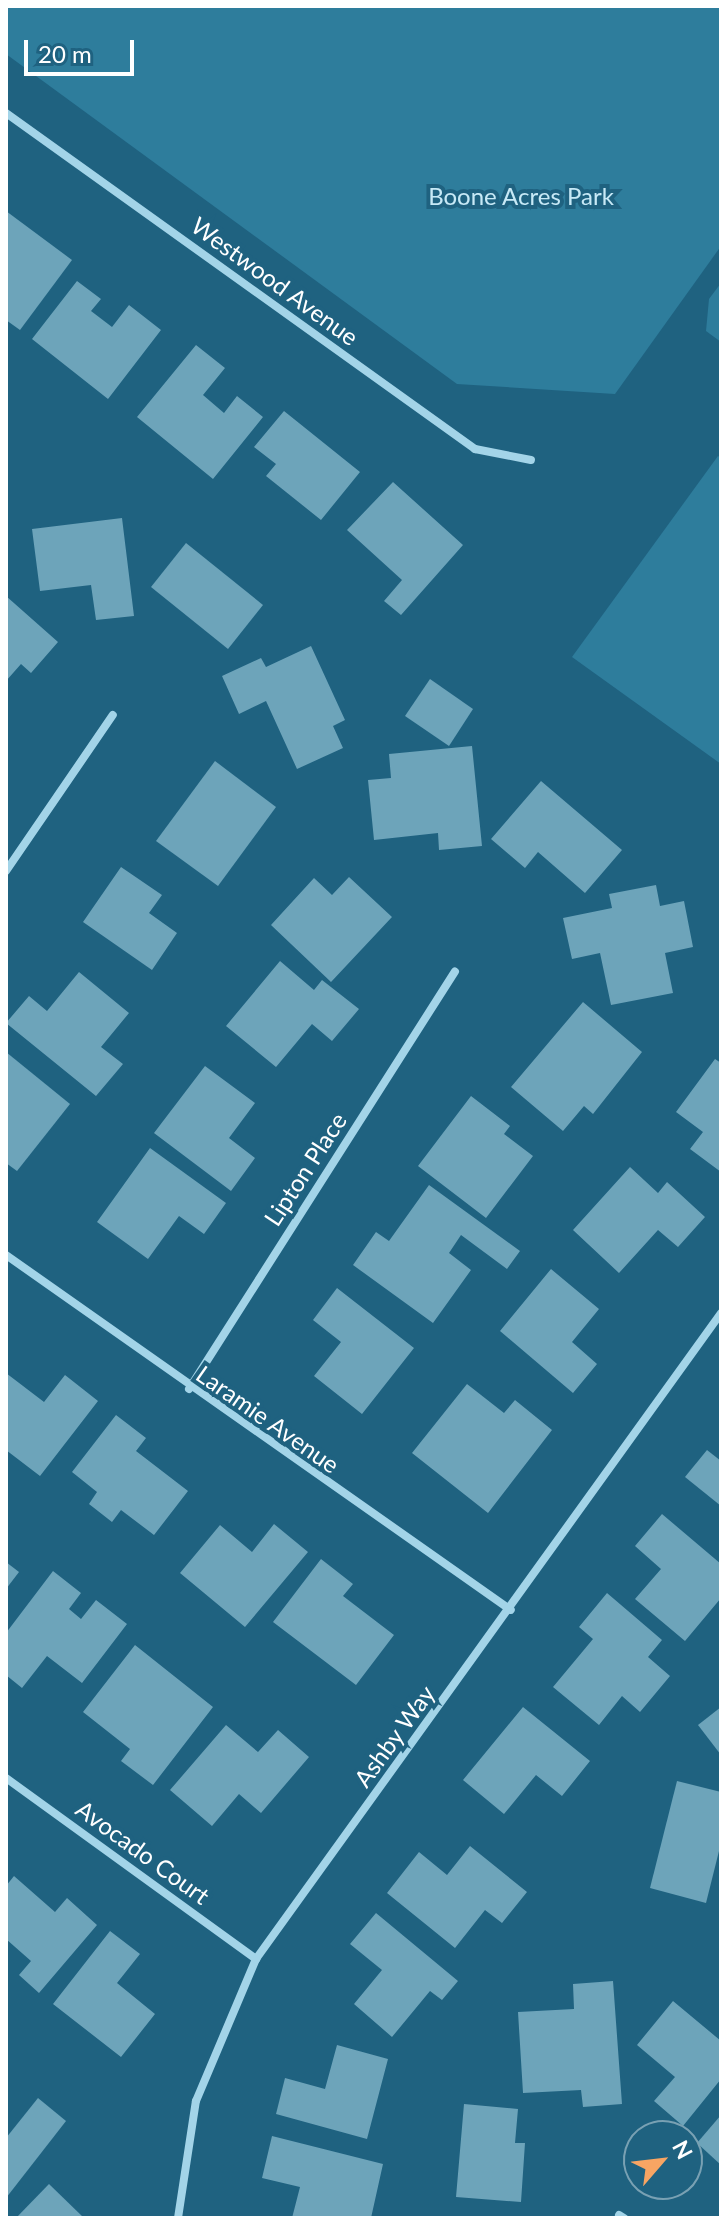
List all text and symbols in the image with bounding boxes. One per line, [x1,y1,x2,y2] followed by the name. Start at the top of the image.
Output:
[28,24,138,74] scale bar
[38,39,92,68] text: 20 m
[428,182,614,210] park label: Boone Acres Park
[186,211,364,351] street label: Westwood Avenue
[258,1107,352,1231] street label: Lipton Place
[191,1359,345,1479] street label: Laramie Avenue
[347,1679,441,1793] street label: Ashby Way
[71,1794,215,1910] street label: Avocado Court
[623,2120,703,2200] north arrow
[667,2136,699,2163] text: N

